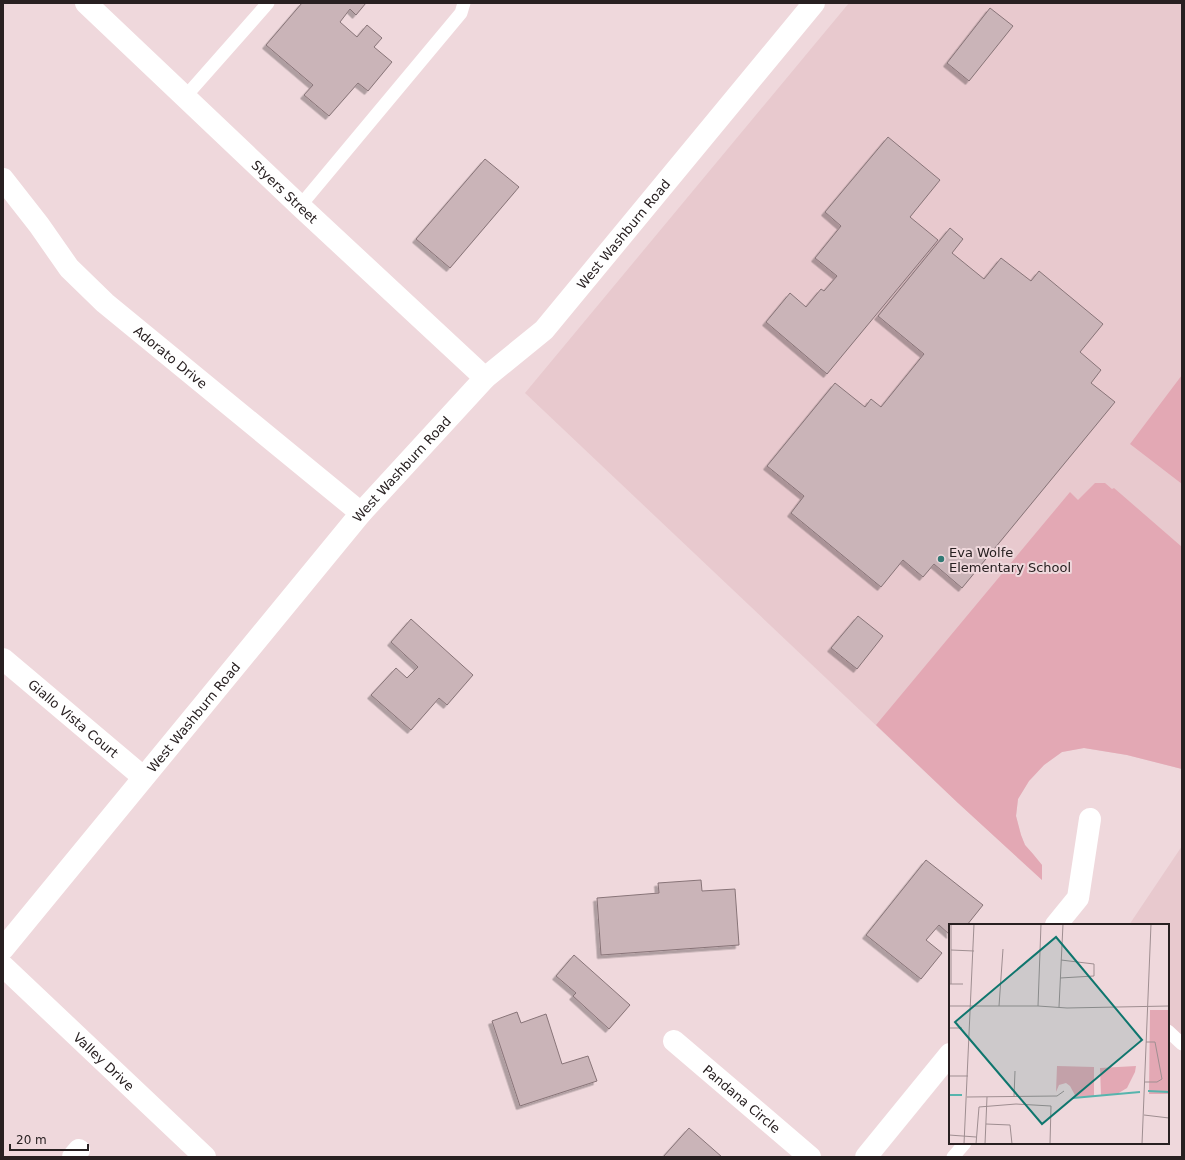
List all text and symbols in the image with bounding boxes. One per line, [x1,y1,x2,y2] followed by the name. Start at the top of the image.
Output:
[249,157,321,226] street label: Styers Street
[574,176,673,292] street label: West Washburn Road
[131,322,210,391] street label: Adorato Drive
[349,413,454,525] street label: West Washburn Road
[949,545,1071,575] place label: Eva Wolfe Elementary School
[936,554,946,564] marker: Eva Wolfe Elementary School
[144,659,243,775] street label: West Washburn Road
[25,676,121,760] street label: Giallo Vista Court
[949,924,1169,1144] inset map
[71,1029,137,1094] street label: Valley Drive
[700,1062,783,1136] street label: Pandana Circle
[10,1126,88,1152] scale bar
[16,1133,47,1147] text: 20 m

